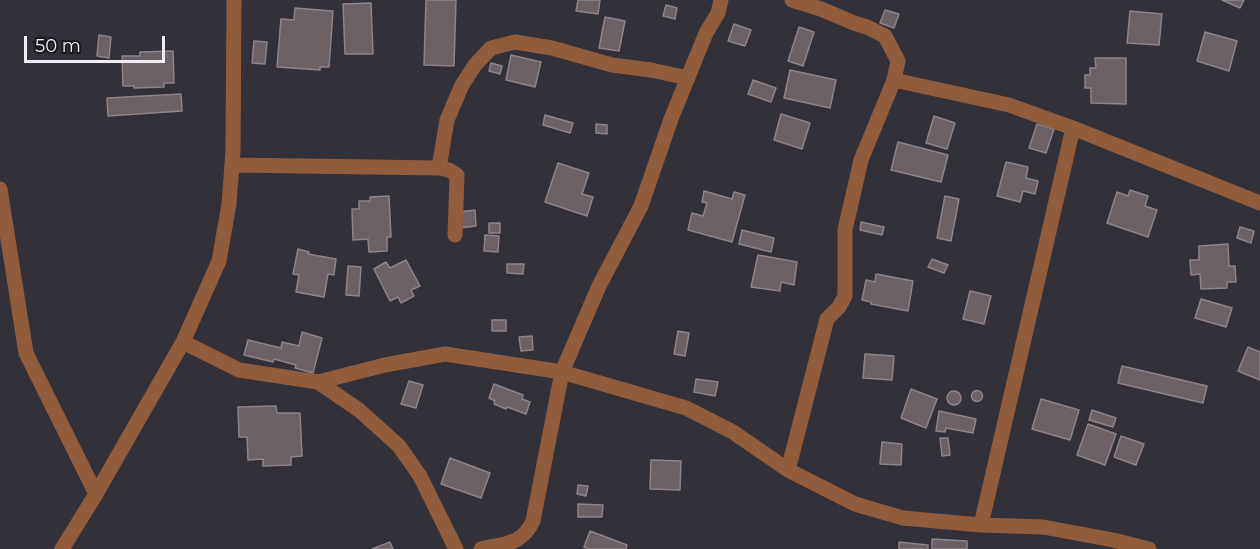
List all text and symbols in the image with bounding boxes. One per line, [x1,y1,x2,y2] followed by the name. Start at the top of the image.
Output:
[27,24,168,62] scale bar
[35,35,81,57] text: 50 m

